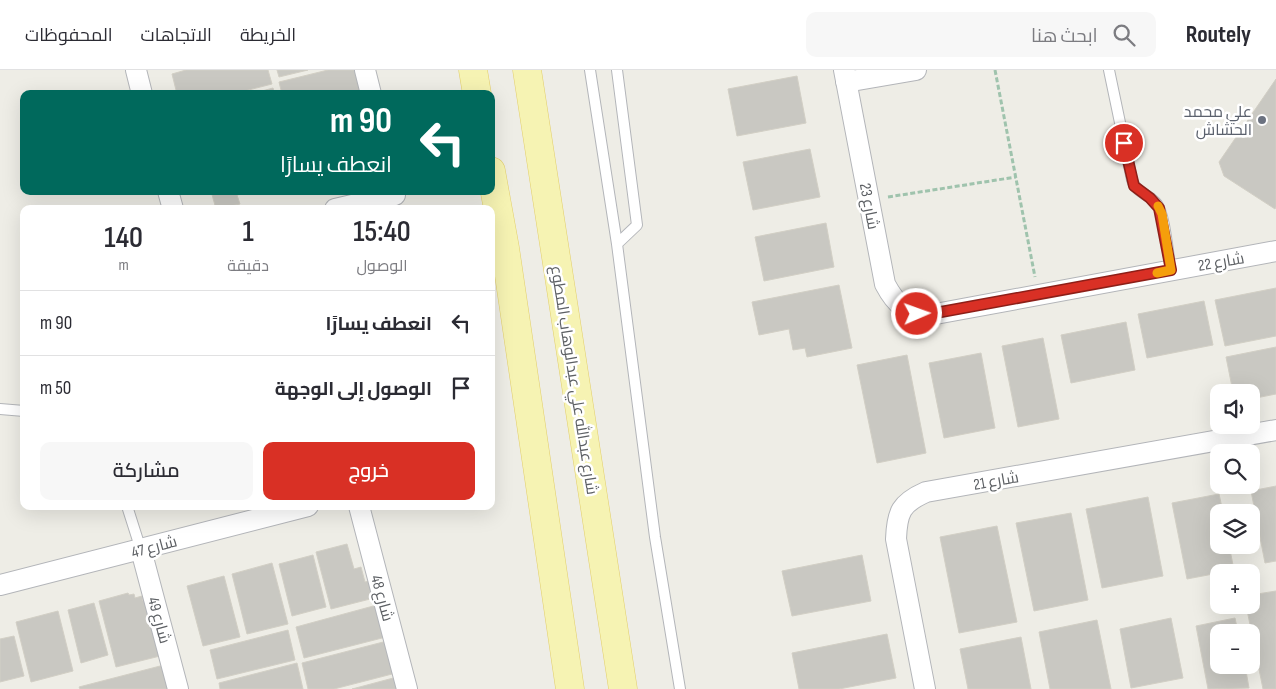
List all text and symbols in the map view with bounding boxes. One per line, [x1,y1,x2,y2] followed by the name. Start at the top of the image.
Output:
[806,12,1156,57] search box
[1186,20,1251,49] text: Routely
[1110,21,1138,49] icon: search
[25,25,113,46] text: المحفوظات
[141,25,212,46] text: الاتجاهات
[240,25,296,46] text: الخريطة
[1031,25,1098,48] text: ابحث هنا
[330,100,392,143] text: 90 m
[1184,103,1252,140] place label: علي محمد الحشاش
[410,110,475,175] icon: left
[1256,114,1268,126] marker: علي محمد الحشاش
[1103,122,1145,164] pin
[1110,129,1138,157] icon: arrive
[280,152,392,179] text: انعطف يسارًا
[854,181,882,231] street label: شارع 23
[242,214,254,250] text: 1
[353,214,411,250] text: 15:40
[104,220,143,256] text: 140
[1197,249,1246,277] street label: شارع 22
[118,256,129,275] text: m
[227,257,269,276] text: دقيقة
[356,257,407,276] text: الوصول
[543,264,603,497] street label: شارع عبدالله علي عبدالوهاب المطوع
[890,287,942,339] position arrow
[447,309,475,337] icon: left
[40,312,72,335] text: 90 m
[325,313,432,336] text: انعطف يسارًا
[447,374,475,402] icon: arrive
[40,377,71,400] text: 50 m
[275,378,432,401] text: الوصول إلى الوجهة
[1210,384,1260,674] map controls
[1210,384,1260,434] button: sound
[40,442,253,500] button: مشاركة
[263,442,475,500] button: خروج
[1210,444,1260,494] button: search
[972,468,1021,496] street label: شارع 21
[1210,504,1260,554] button: layers
[129,532,180,564] street label: شارع 47
[1210,564,1260,614] button: +
[365,573,397,624] street label: شارع 48
[142,595,174,646] street label: شارع 49
[1210,624,1260,674] button: −

